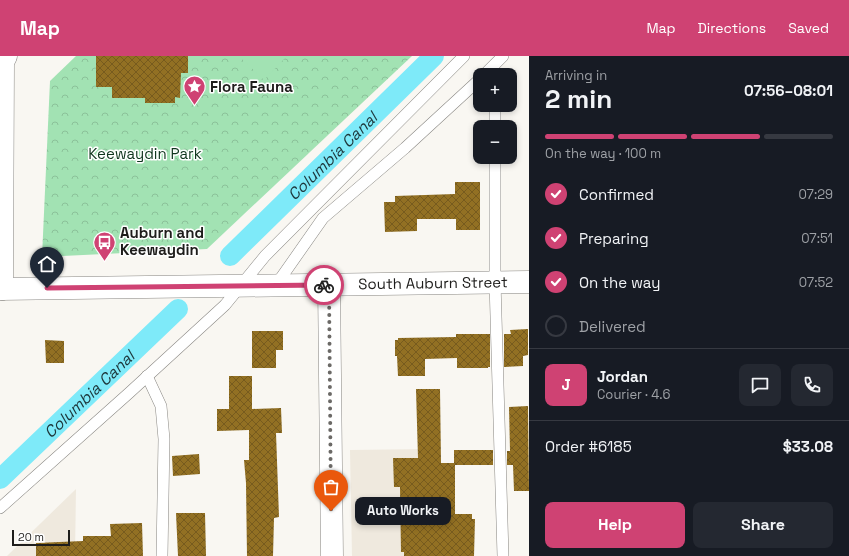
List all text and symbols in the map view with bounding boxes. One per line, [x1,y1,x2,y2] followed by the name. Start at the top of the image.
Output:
[20,16,60,41] text: Map
[646,19,676,37] text: Map
[698,19,766,37] text: Directions
[788,19,829,37] text: Saved
[545,67,607,84] text: Arriving in
[473,68,517,164] map controls
[473,68,517,112] button: +
[181,74,207,107] place icon: Flora Fauna
[210,77,293,96] place label: Flora Fauna
[744,81,833,100] text: 07:56–08:01
[545,82,612,116] text: 2 min
[283,106,383,205] water label: Columbia Canal
[473,120,517,164] button: −
[88,144,202,163] park label: Keewaydin Park
[545,145,661,162] text: On the way · 100 m
[545,183,567,205] icon: check
[579,185,654,204] text: Confirmed
[799,186,833,203] text: 07:29
[120,223,204,259] place label: Auburn and Keewaydin
[545,227,567,249] icon: check
[92,229,118,262] bus stop icon: Auburn and Keewaydin
[579,229,649,248] text: Preparing
[801,230,833,247] text: 07:51
[30,247,64,288] pin
[36,253,58,275] icon: home
[304,265,344,305] courier
[545,271,567,293] icon: check
[358,272,508,293] street label: South Auburn Street
[579,273,660,292] text: On the way
[313,274,335,296] icon: bike
[799,274,833,291] text: 07:52
[579,317,646,336] text: Delivered
[40,345,141,443] water label: Columbia Canal
[739,364,781,406] button: chat
[791,364,833,406] button: phone
[597,367,648,386] text: Jordan
[561,375,571,394] text: J
[597,386,670,403] text: Courier · 4.6
[545,437,632,456] text: Order #6185
[783,437,833,456] text: $33.08
[314,470,348,511] pin
[320,476,342,498] icon: bag
[355,497,451,525] callout: Auto Works
[367,502,439,519] text: Auto Works
[545,502,685,548] button: Help
[693,502,833,548] button: Share
[12,528,70,547] scale bar
[18,530,44,544] text: 20 m

